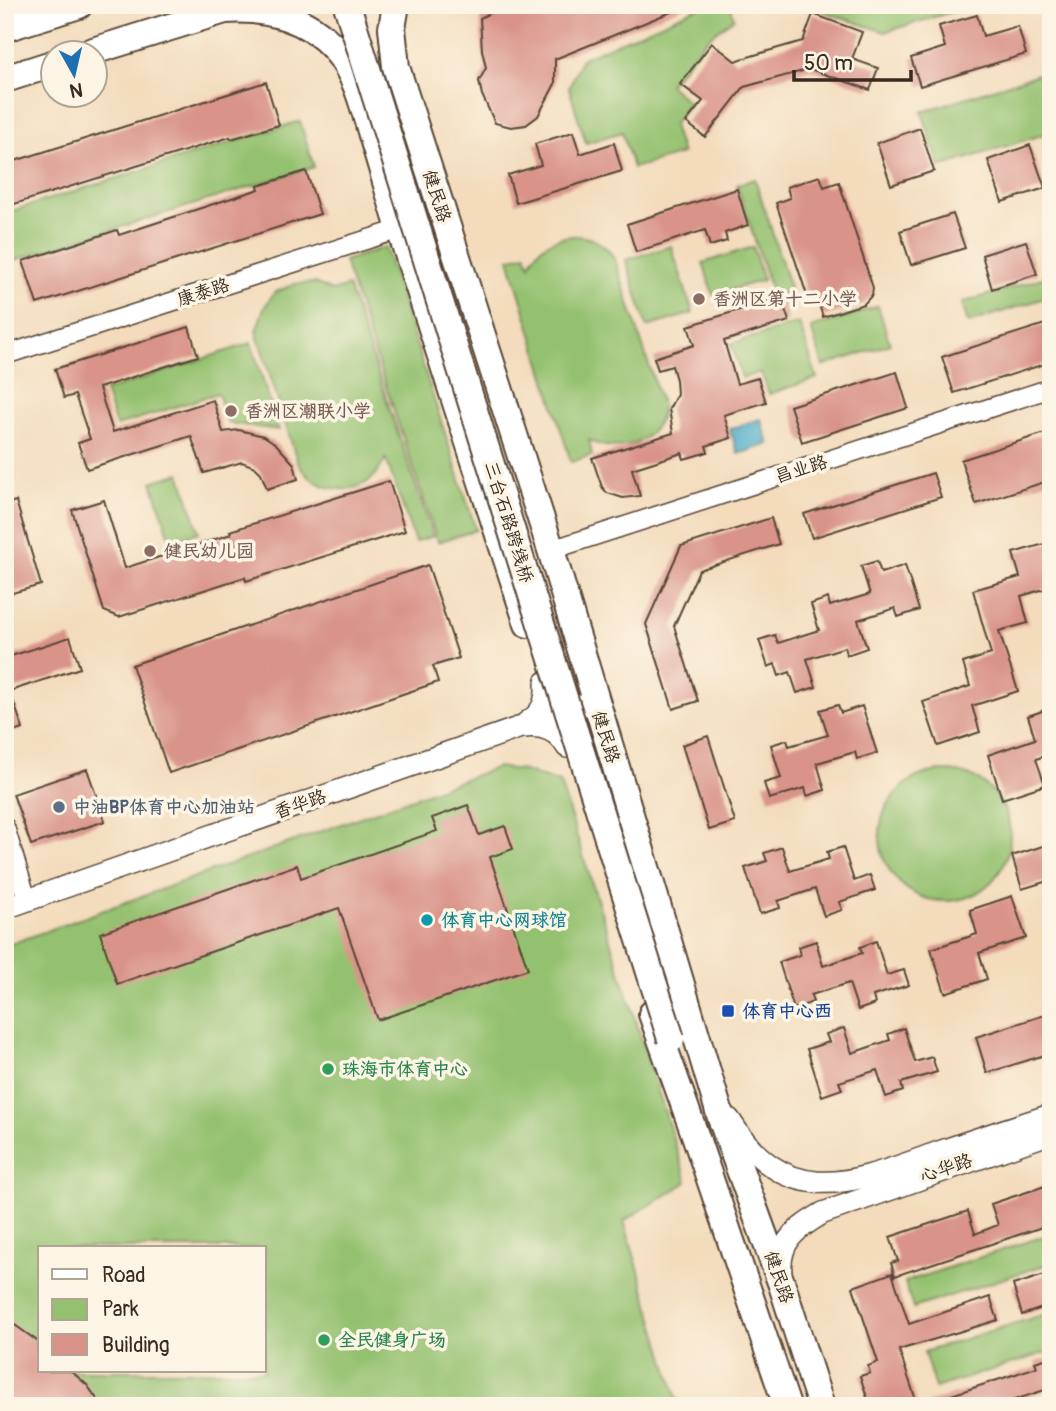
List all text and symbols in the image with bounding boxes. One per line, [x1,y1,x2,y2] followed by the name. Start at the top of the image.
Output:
[38,38,108,108] north arrow
[794,38,911,82] scale bar
[804,50,853,77] text: 50 m
[68,77,84,103] text: N
[417,167,456,225] street label: 健民路
[174,273,232,312] street label: 康泰路
[713,288,857,311] place label: 香洲区第十二小学
[691,291,707,307] marker: 香洲区第十二小学
[245,400,371,423] place label: 香洲区潮联小学
[223,403,239,419] marker: 香洲区潮联小学
[772,450,830,489] street label: 昌业路
[479,459,538,586] street label: 三台石路跨线桥
[164,540,254,563] place label: 健民幼儿园
[142,543,158,559] marker: 健民幼儿园
[587,708,624,766] street label: 健民路
[271,785,329,824] street label: 香华路
[73,796,255,819] place label: 中油BP体育中心加油站
[51,799,67,815] marker: 中油BP体育中心加油站
[441,909,567,932] place label: 体育中心网球馆
[419,912,435,928] marker: 体育中心网球馆
[742,1000,832,1023] place label: 体育中心西
[720,1003,736,1019] marker: 体育中心西
[342,1058,468,1081] place label: 珠海市体育中心
[320,1061,336,1077] marker: 珠海市体育中心
[917,1149,975,1188] street label: 心华路
[38,1246,266,1372] legend
[759,1248,798,1306] street label: 健民路
[102,1262,146,1289] text: Road
[102,1296,139,1323] text: Park
[338,1329,446,1352] place label: 全民健身广场
[102,1332,169,1359] text: Building
[316,1332,332,1348] marker: 全民健身广场

